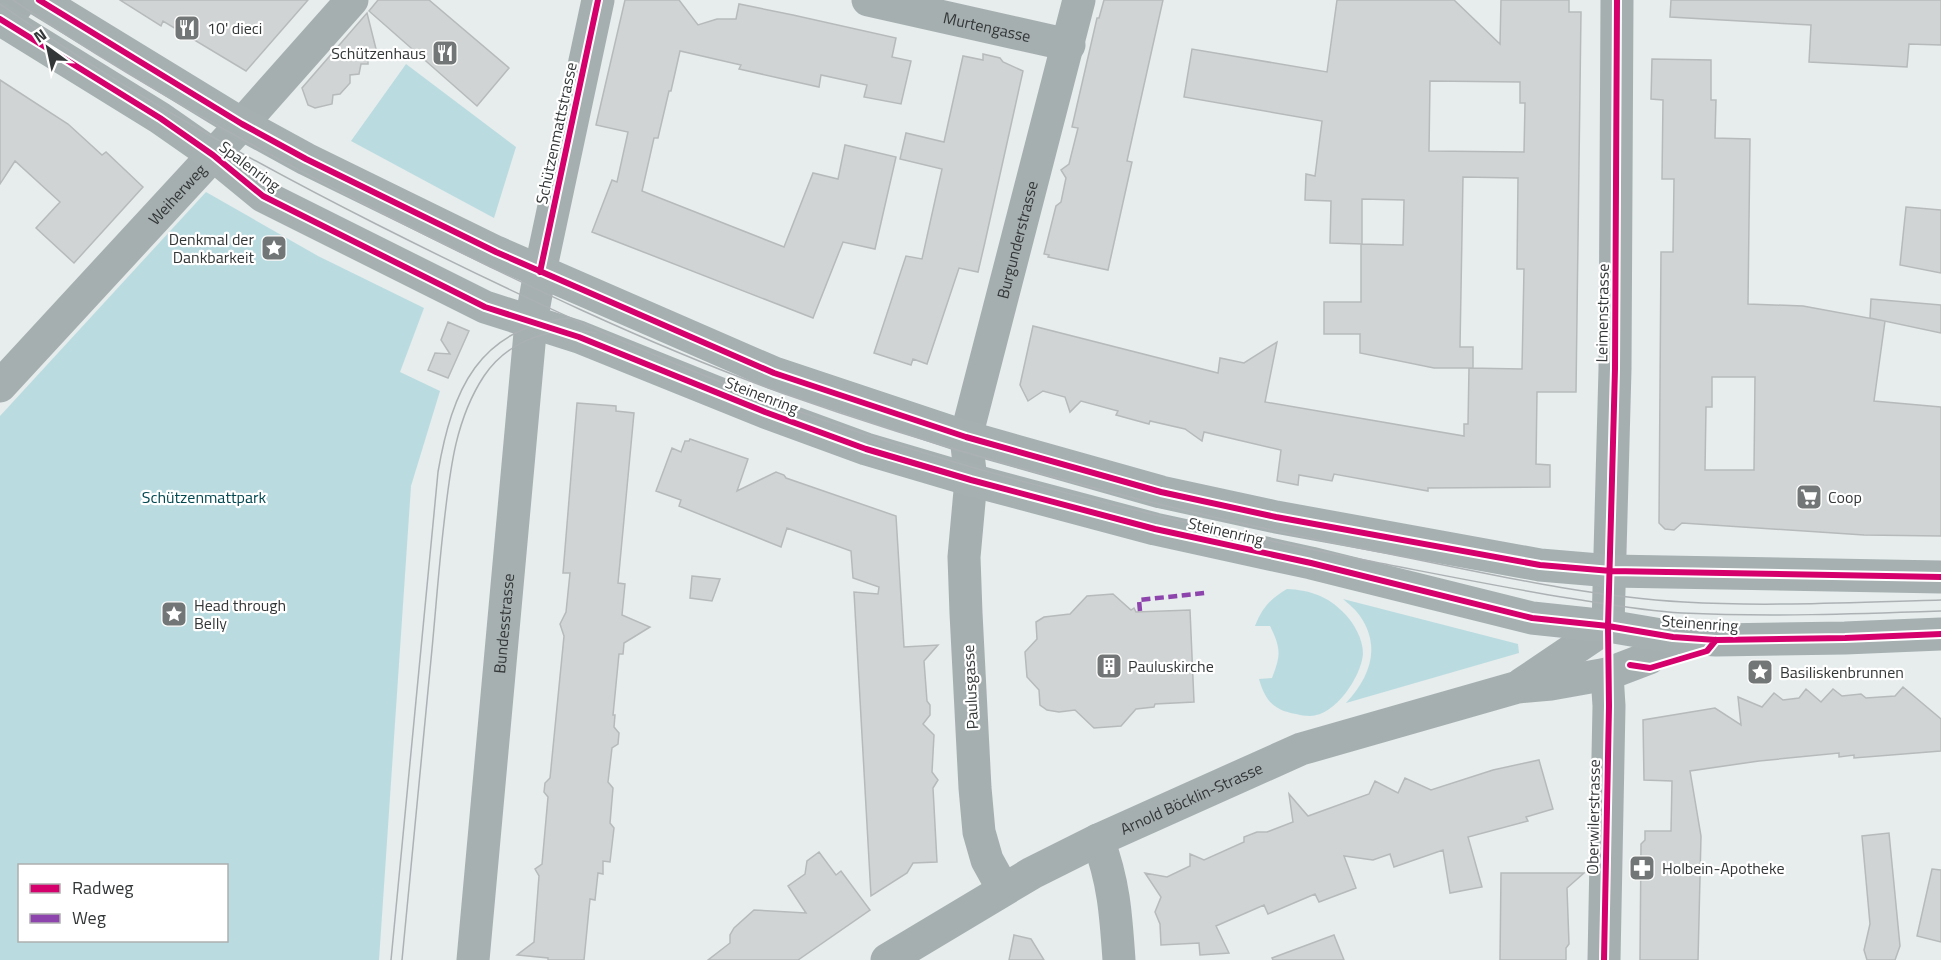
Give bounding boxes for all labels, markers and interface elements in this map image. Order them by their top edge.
street label: Murtengasse [941,5,1033,48]
restaurant icon: 10' dieci [172,13,202,43]
place label: 10' dieci [207,16,262,40]
north arrow [18,18,78,78]
text: N [29,22,51,49]
restaurant icon: Schützenhaus [430,38,460,68]
place label: Schützenhaus [331,41,426,65]
street label: Schützenmattstrasse [529,60,583,206]
street label: Spalenring [214,135,286,197]
street label: Weiherweg [142,158,212,230]
street label: Burgunderstrasse [990,178,1044,301]
place label: Denkmal der Dankbarkeit [169,227,254,269]
place icon: Denkmal der Dankbarkeit [259,233,289,263]
street label: Leimenstrasse [1589,263,1615,363]
street label: Steinenring [722,370,802,420]
supermarket icon: Coop [1794,482,1824,512]
park label: Schützenmattpark [142,485,267,509]
place label: Coop [1828,485,1862,509]
street label: Steinenring [1186,511,1266,551]
street label: Bundesstrasse [487,572,520,675]
place label: Head through Belly [194,593,286,635]
place icon: Head through Belly [159,599,189,629]
street label: Steinenring [1661,608,1739,638]
street label: Paulusgasse [956,644,984,730]
building icon: Pauluskirche [1094,651,1124,681]
place label: Pauluskirche [1128,654,1214,678]
place icon: Basiliskenbrunnen [1745,657,1775,687]
place label: Basiliskenbrunnen [1780,660,1904,684]
street label: Arnold Böcklin-Strasse [1116,756,1266,841]
street label: Oberwilerstrasse [1580,759,1606,875]
pharmacy icon: Holbein-Apotheke [1627,853,1657,883]
place label: Holbein-Apotheke [1662,856,1784,880]
legend [18,864,228,942]
text: Radweg [72,874,134,901]
text: Weg [72,904,106,931]

